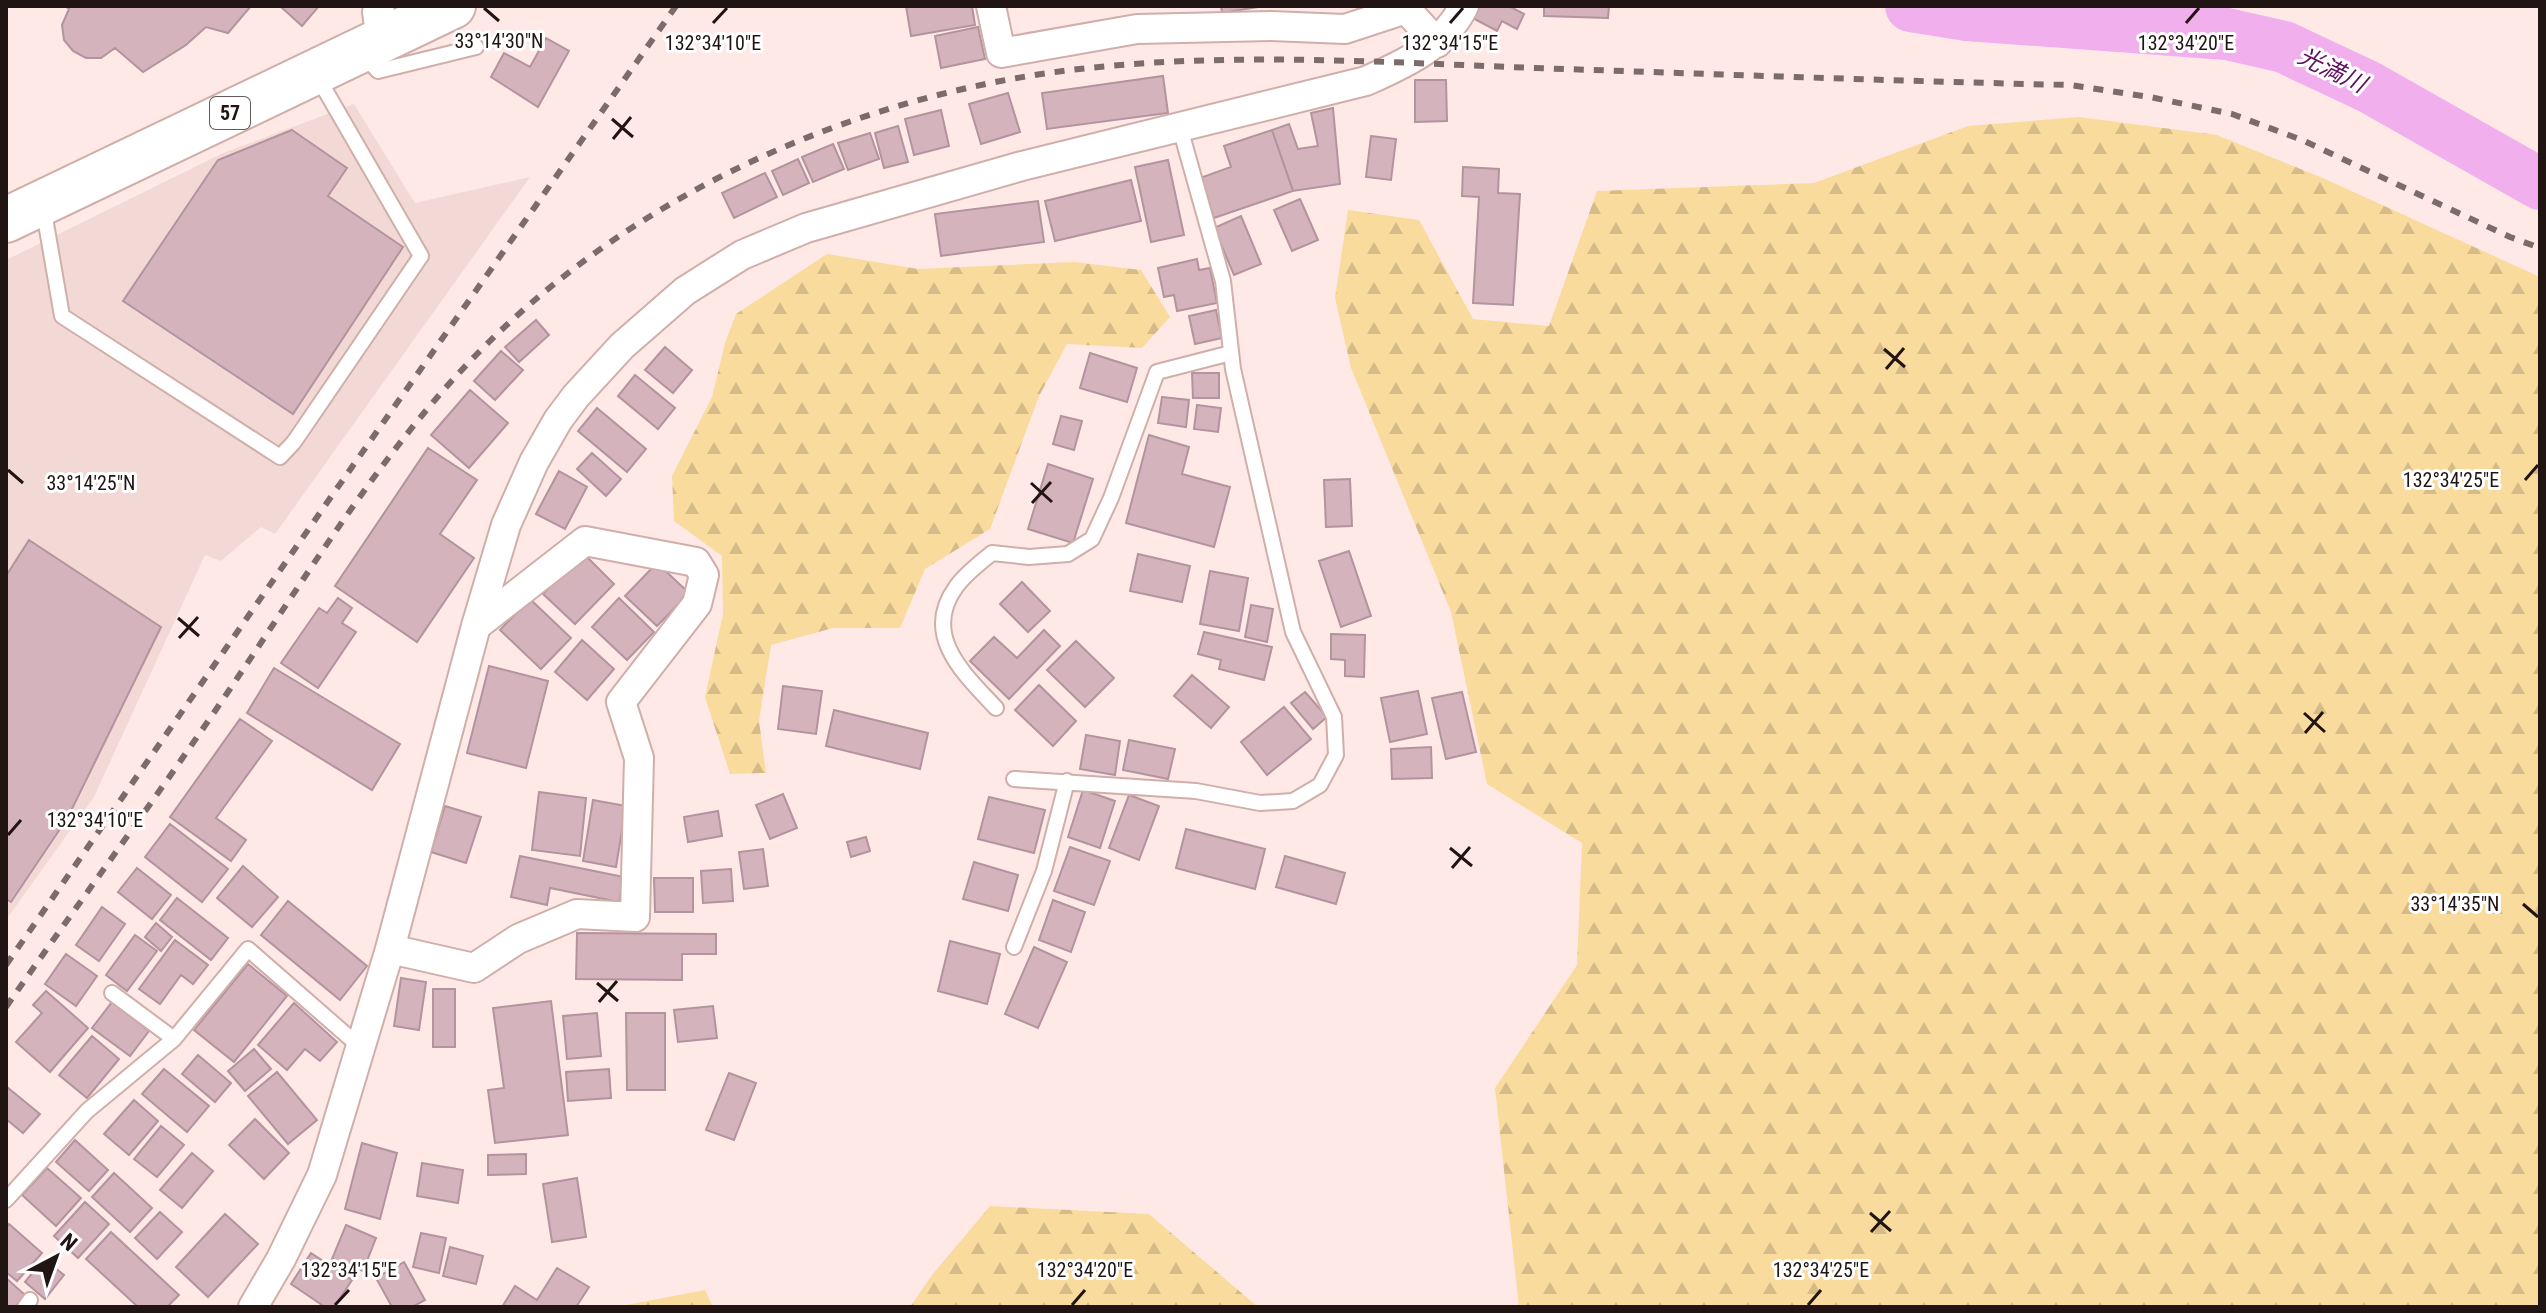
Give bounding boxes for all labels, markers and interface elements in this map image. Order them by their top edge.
text: 33°14'30"N [454,29,544,53]
text: 132°34'10"E [665,31,761,55]
text: 132°34'15"E [1402,31,1498,55]
text: 132°34'20"E [2138,31,2234,55]
water label: 光満川 [2294,42,2373,100]
road number: 57 [210,97,250,129]
text: 132°34'25"E [2403,468,2499,492]
text: 33°14'25"N [46,471,136,495]
text: 132°34'10"E [47,808,143,832]
text: 33°14'35"N [2410,892,2500,916]
north arrow [16,1217,96,1297]
text: N [56,1228,82,1256]
text: 132°34'15"E [301,1258,397,1282]
text: 132°34'20"E [1037,1258,1133,1282]
text: 132°34'25"E [1773,1258,1869,1282]

